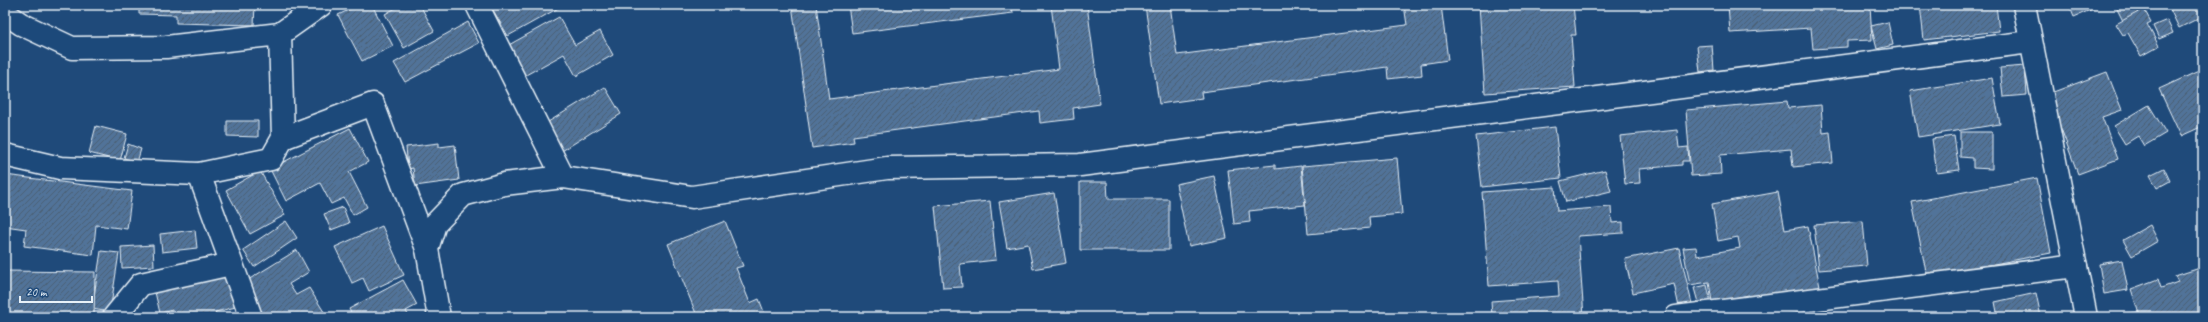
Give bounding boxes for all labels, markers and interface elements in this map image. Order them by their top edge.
scale bar [20,278,92,304]
text: 20 m [26,284,48,300]

